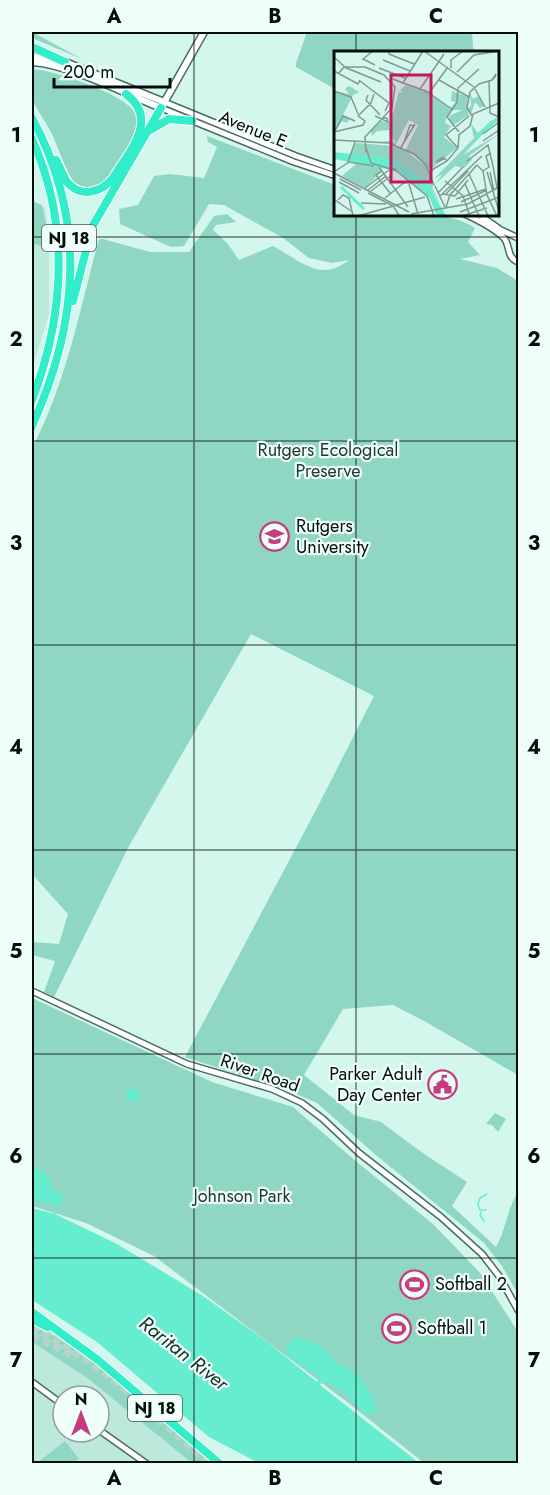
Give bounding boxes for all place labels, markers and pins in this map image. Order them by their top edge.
place label: Rutgers University [296,513,369,560]
school or university icon: Rutgers University [259,520,291,552]
place label: Parker Adult Day Center [329,1061,423,1108]
public building icon: Parker Adult Day Center [427,1068,459,1100]
sports icon: Softball 2 [398,1268,430,1300]
place label: Softball 2 [435,1271,507,1297]
sports icon: Softball 1 [380,1312,412,1344]
place label: Softball 1 [417,1315,487,1341]

